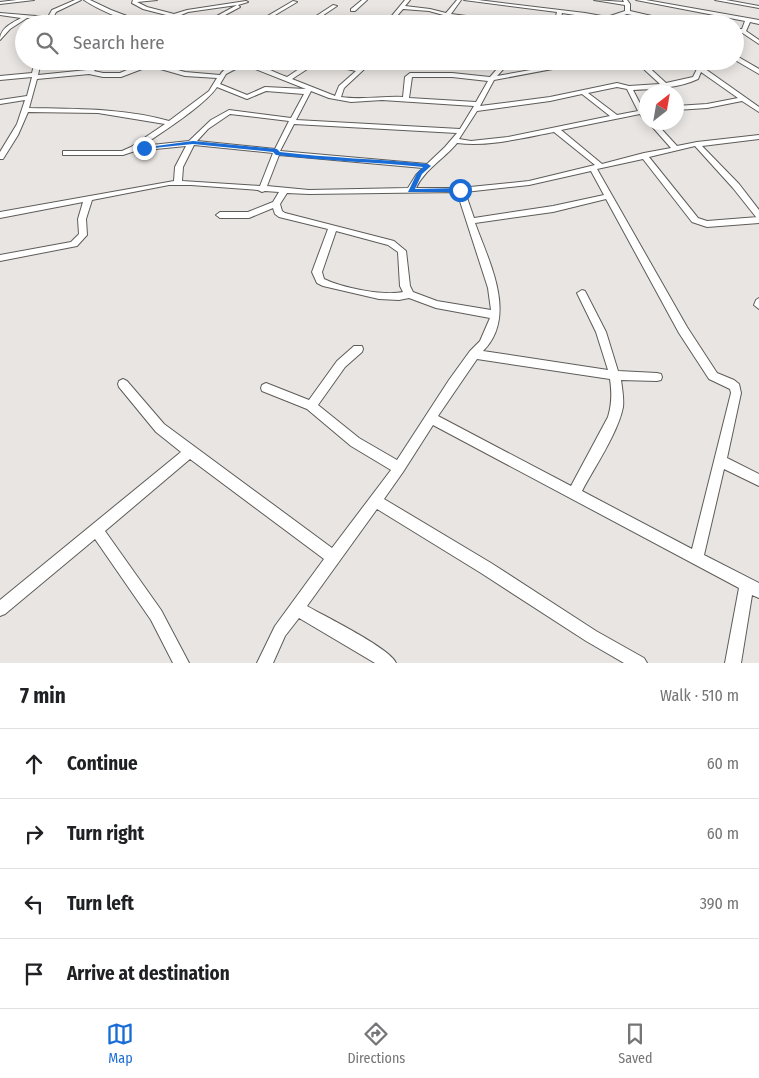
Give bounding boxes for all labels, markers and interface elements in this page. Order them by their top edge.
search box [15,15,744,70]
icon: search [33,29,61,57]
text: Search here [73,31,165,54]
north arrow [639,85,684,130]
route end [133,137,156,160]
route start [449,179,472,202]
text: 7 min [20,683,66,709]
text: Walk · 510 m [660,686,739,705]
icon: ahead [20,750,48,778]
text: Continue [67,752,138,775]
text: 60 m [707,754,739,773]
icon: right [20,820,48,848]
text: Turn right [67,822,144,845]
text: 60 m [707,824,739,843]
icon: left [20,890,48,918]
text: Turn left [67,892,134,915]
text: 390 m [700,894,739,913]
icon: arrive [20,960,48,988]
text: Arrive at destination [67,962,230,985]
tab: Map [106,1020,134,1067]
tab: Directions [347,1020,405,1067]
tab: Saved [618,1020,653,1067]

